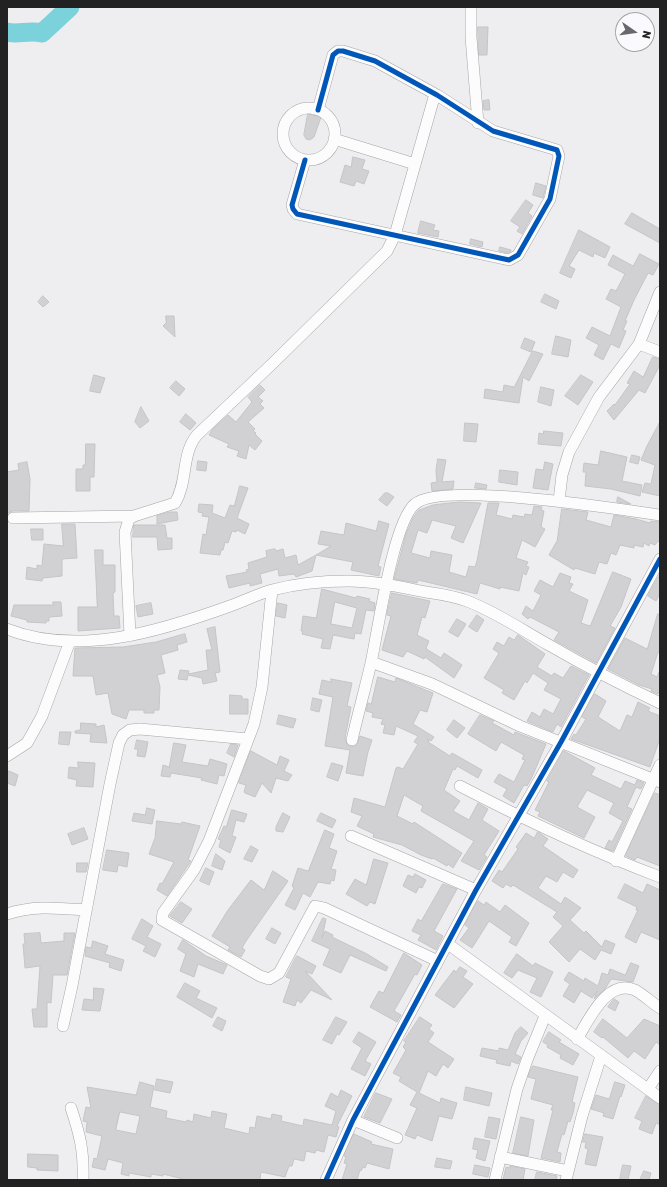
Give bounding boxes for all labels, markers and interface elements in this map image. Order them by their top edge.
north arrow [615,12,655,52]
text: N [639,29,653,40]

